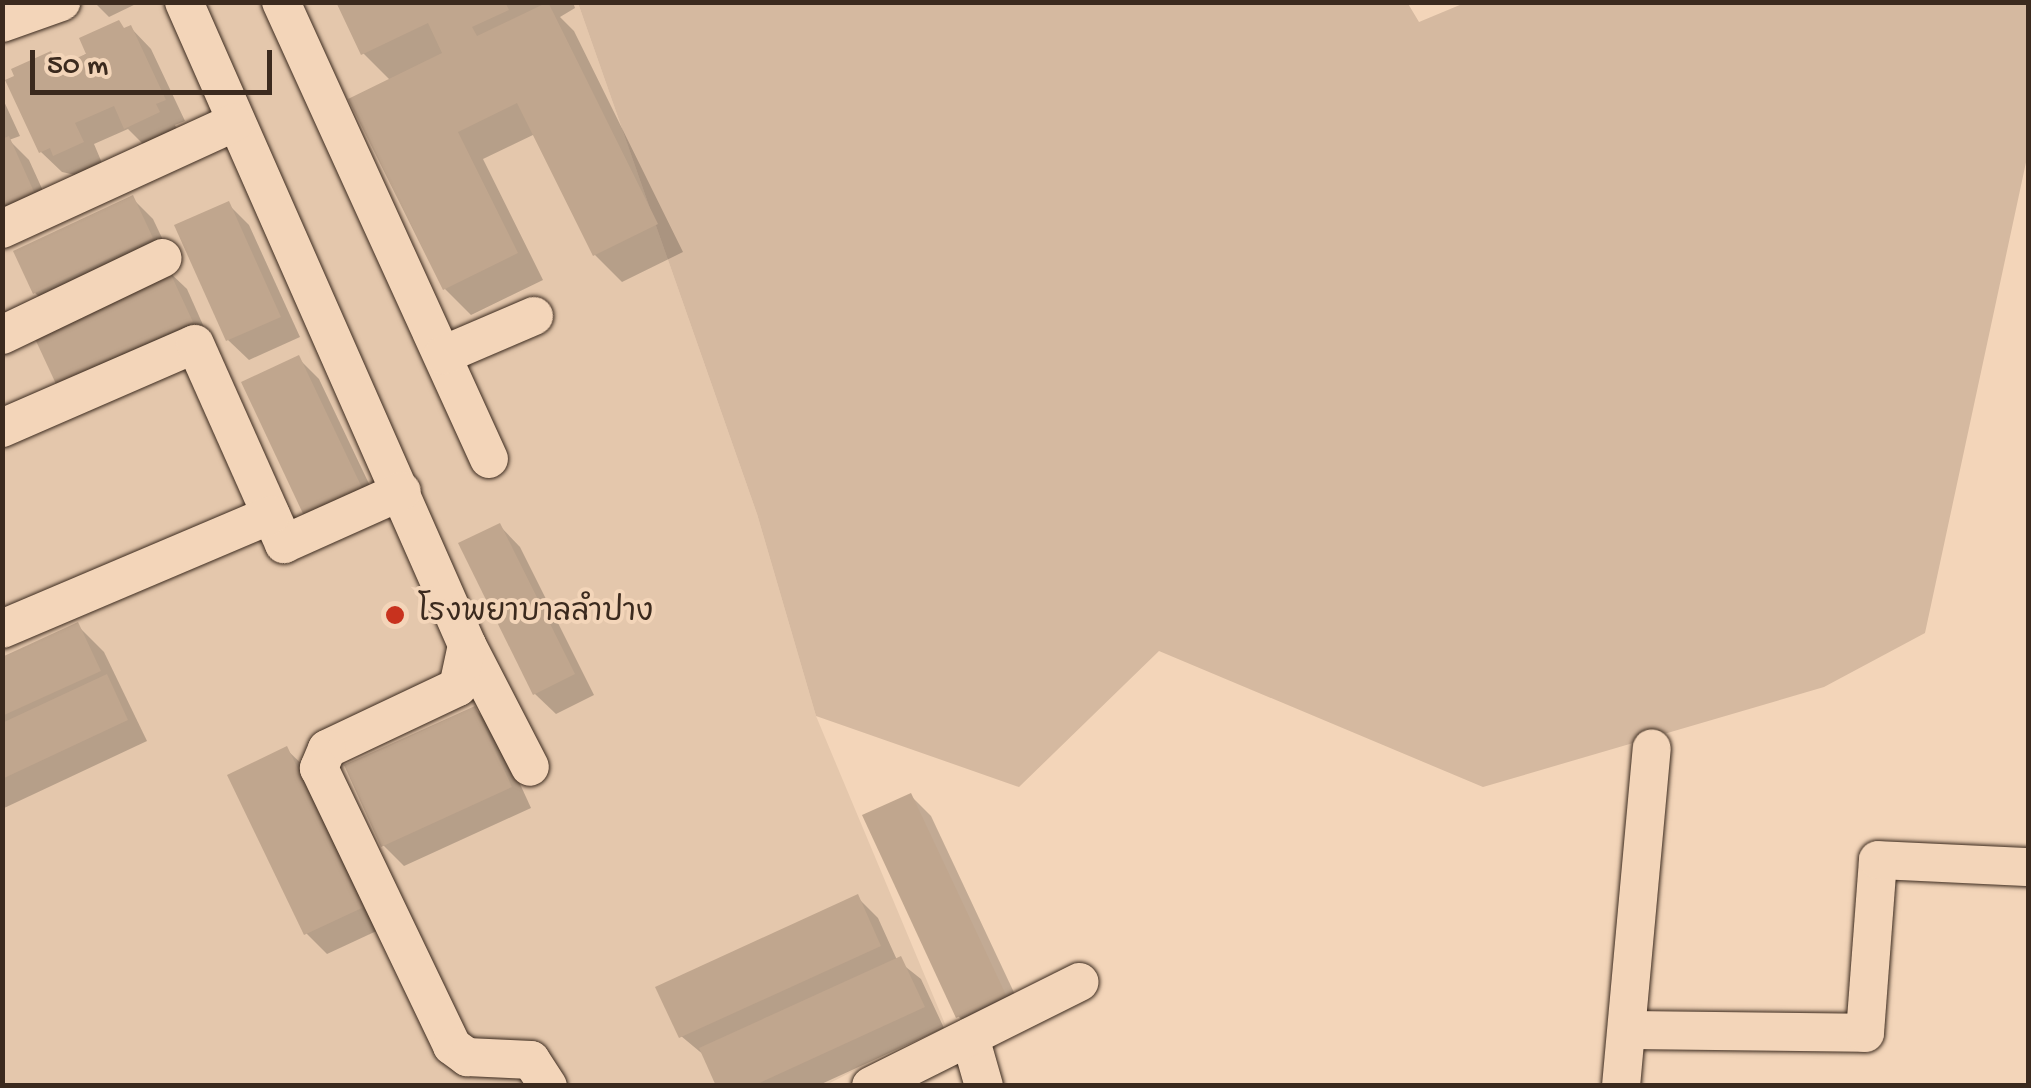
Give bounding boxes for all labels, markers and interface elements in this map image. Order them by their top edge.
scale bar [35,30,278,92]
text: 50 m [47,50,108,85]
place label: โรงพยาบาลลำปาง [418,597,653,633]
marker: โรงพยาบาลลำปาง [382,602,408,628]

